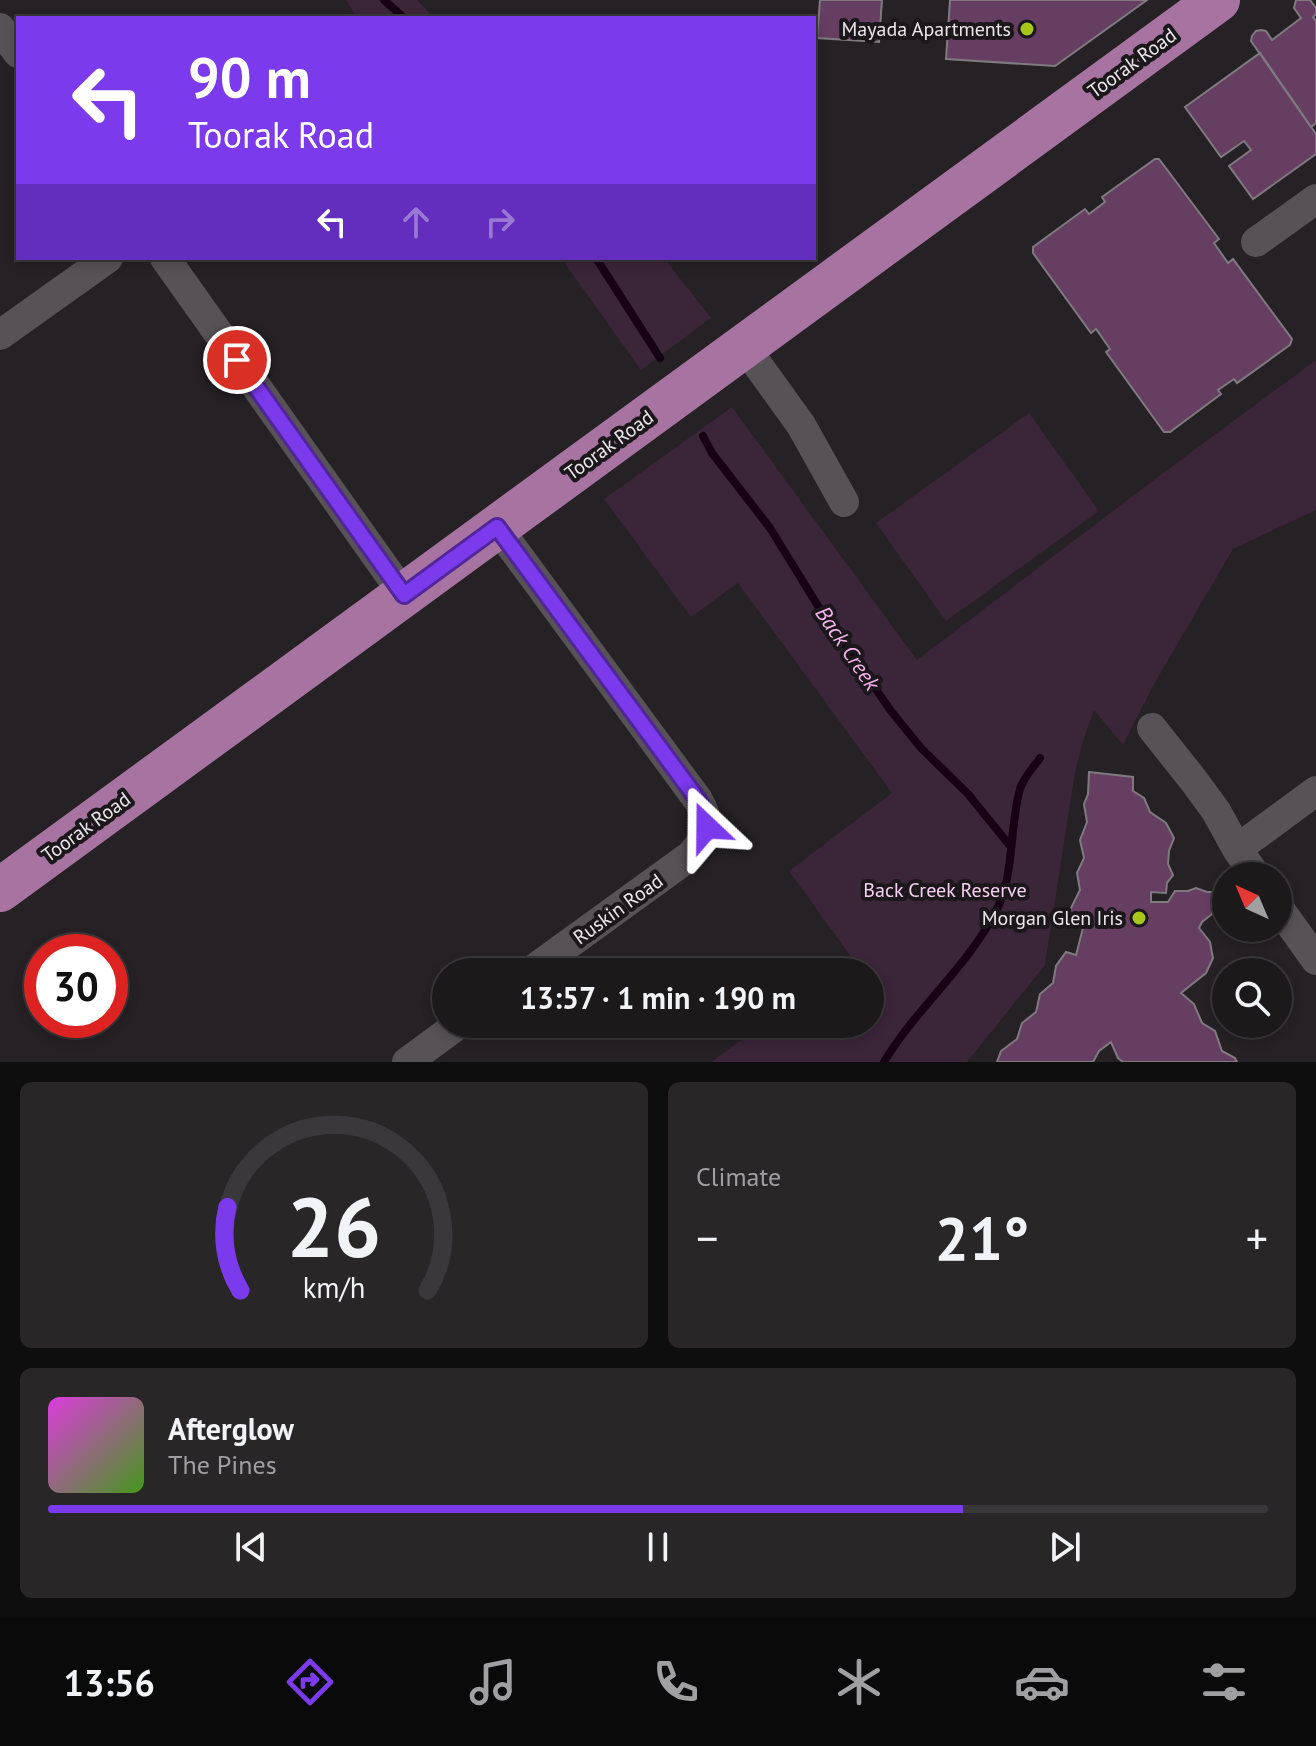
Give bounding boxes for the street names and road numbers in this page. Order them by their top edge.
street label: Toorak Road [1083,22,1181,104]
street label: Toorak Road [560,404,658,486]
street label: Toorak Road [37,786,135,868]
street label: Ruskin Road [568,868,668,950]

